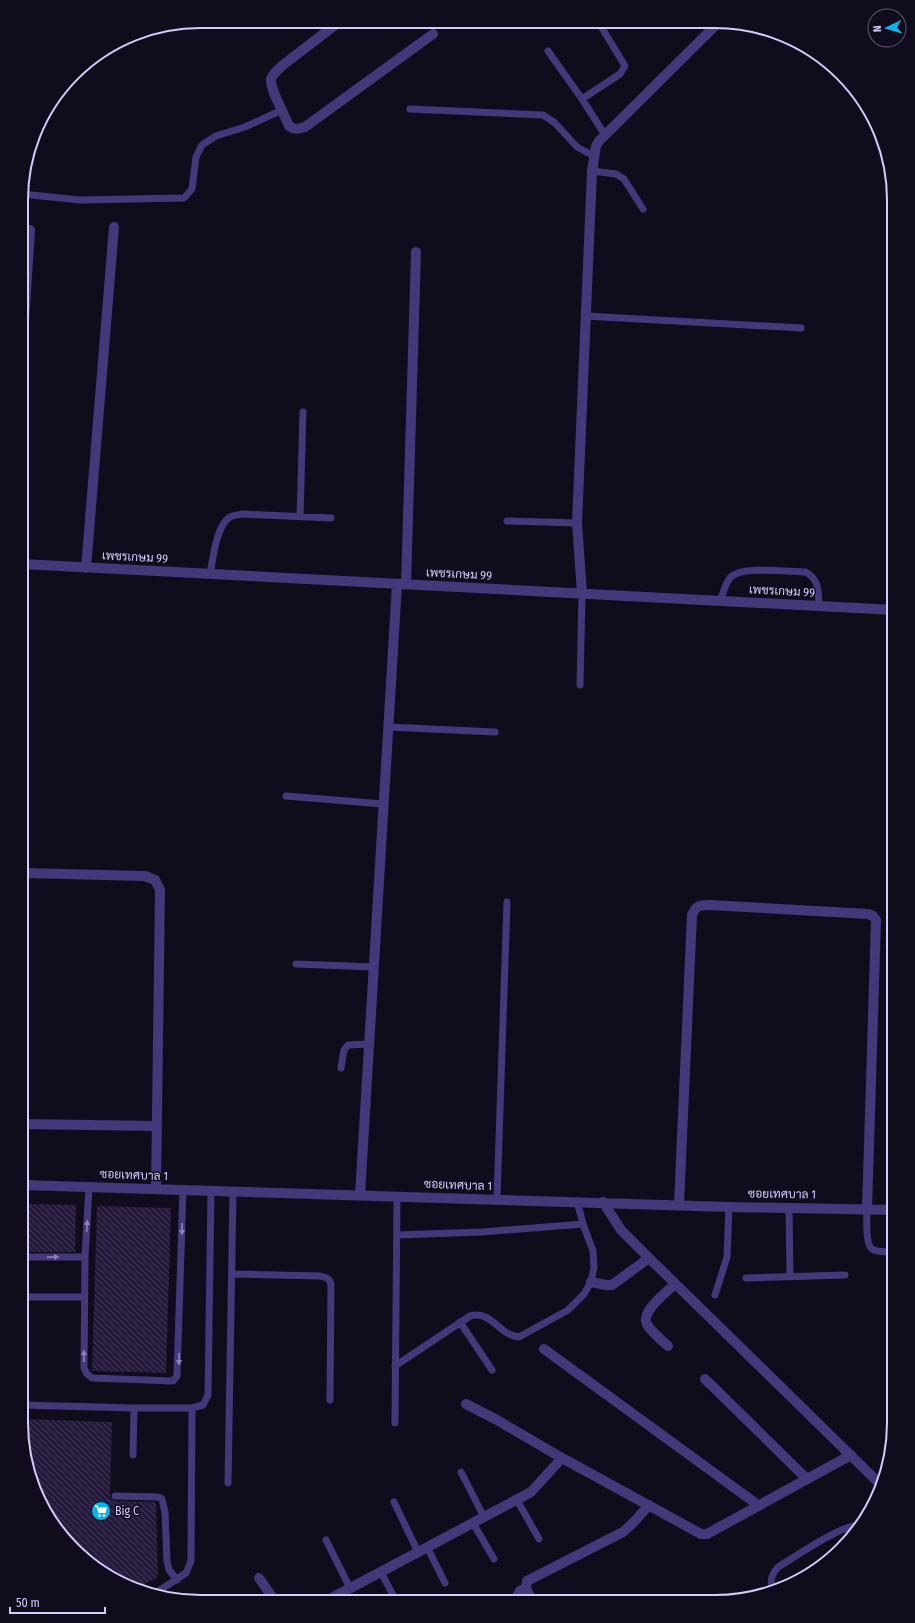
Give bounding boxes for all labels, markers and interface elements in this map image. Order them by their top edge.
north arrow [867,8,907,48]
text: N [871,25,884,33]
street label: เพชรเกษม 99 [102,548,169,566]
street label: เพชรเกษม 99 [426,565,493,583]
street label: เพชรเกษม 99 [749,582,816,600]
street label: ซอยเทศบาล 1 [100,1167,168,1183]
street label: ซอยเทศบาล 1 [424,1177,492,1193]
street label: ซอยเทศบาล 1 [748,1186,816,1202]
one-way arrow [83,1220,90,1232]
one-way arrow [179,1223,185,1236]
one-way arrow [47,1254,60,1260]
one-way arrow [81,1349,87,1362]
one-way arrow [176,1353,182,1366]
supermarket icon: Big C [90,1500,112,1522]
place label: Big C [115,1504,139,1518]
scale bar [10,1589,105,1615]
text: 50 m [16,1596,40,1610]

